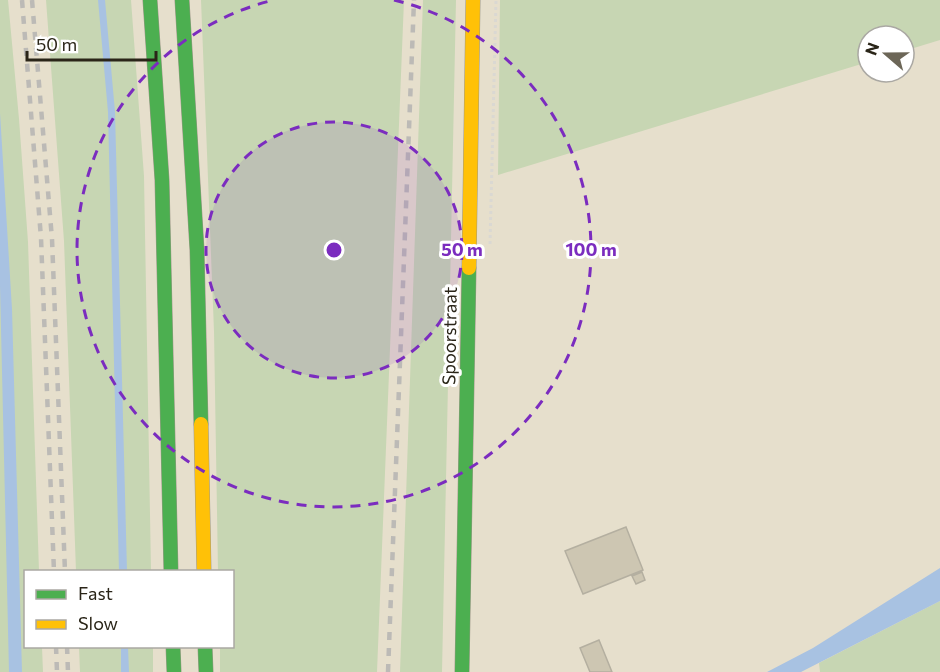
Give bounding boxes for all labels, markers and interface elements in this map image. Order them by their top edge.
scale bar [27,24,156,62]
north arrow [856,24,916,84]
text: 50 m [36,33,77,55]
text: N [860,40,882,58]
text: 50 m [441,238,483,260]
text: 100 m [565,238,617,260]
centre of rings [324,240,344,260]
street label: Spoorstraat [437,287,461,385]
legend [24,570,234,648]
text: Fast [78,582,113,604]
text: Slow [78,612,118,634]

